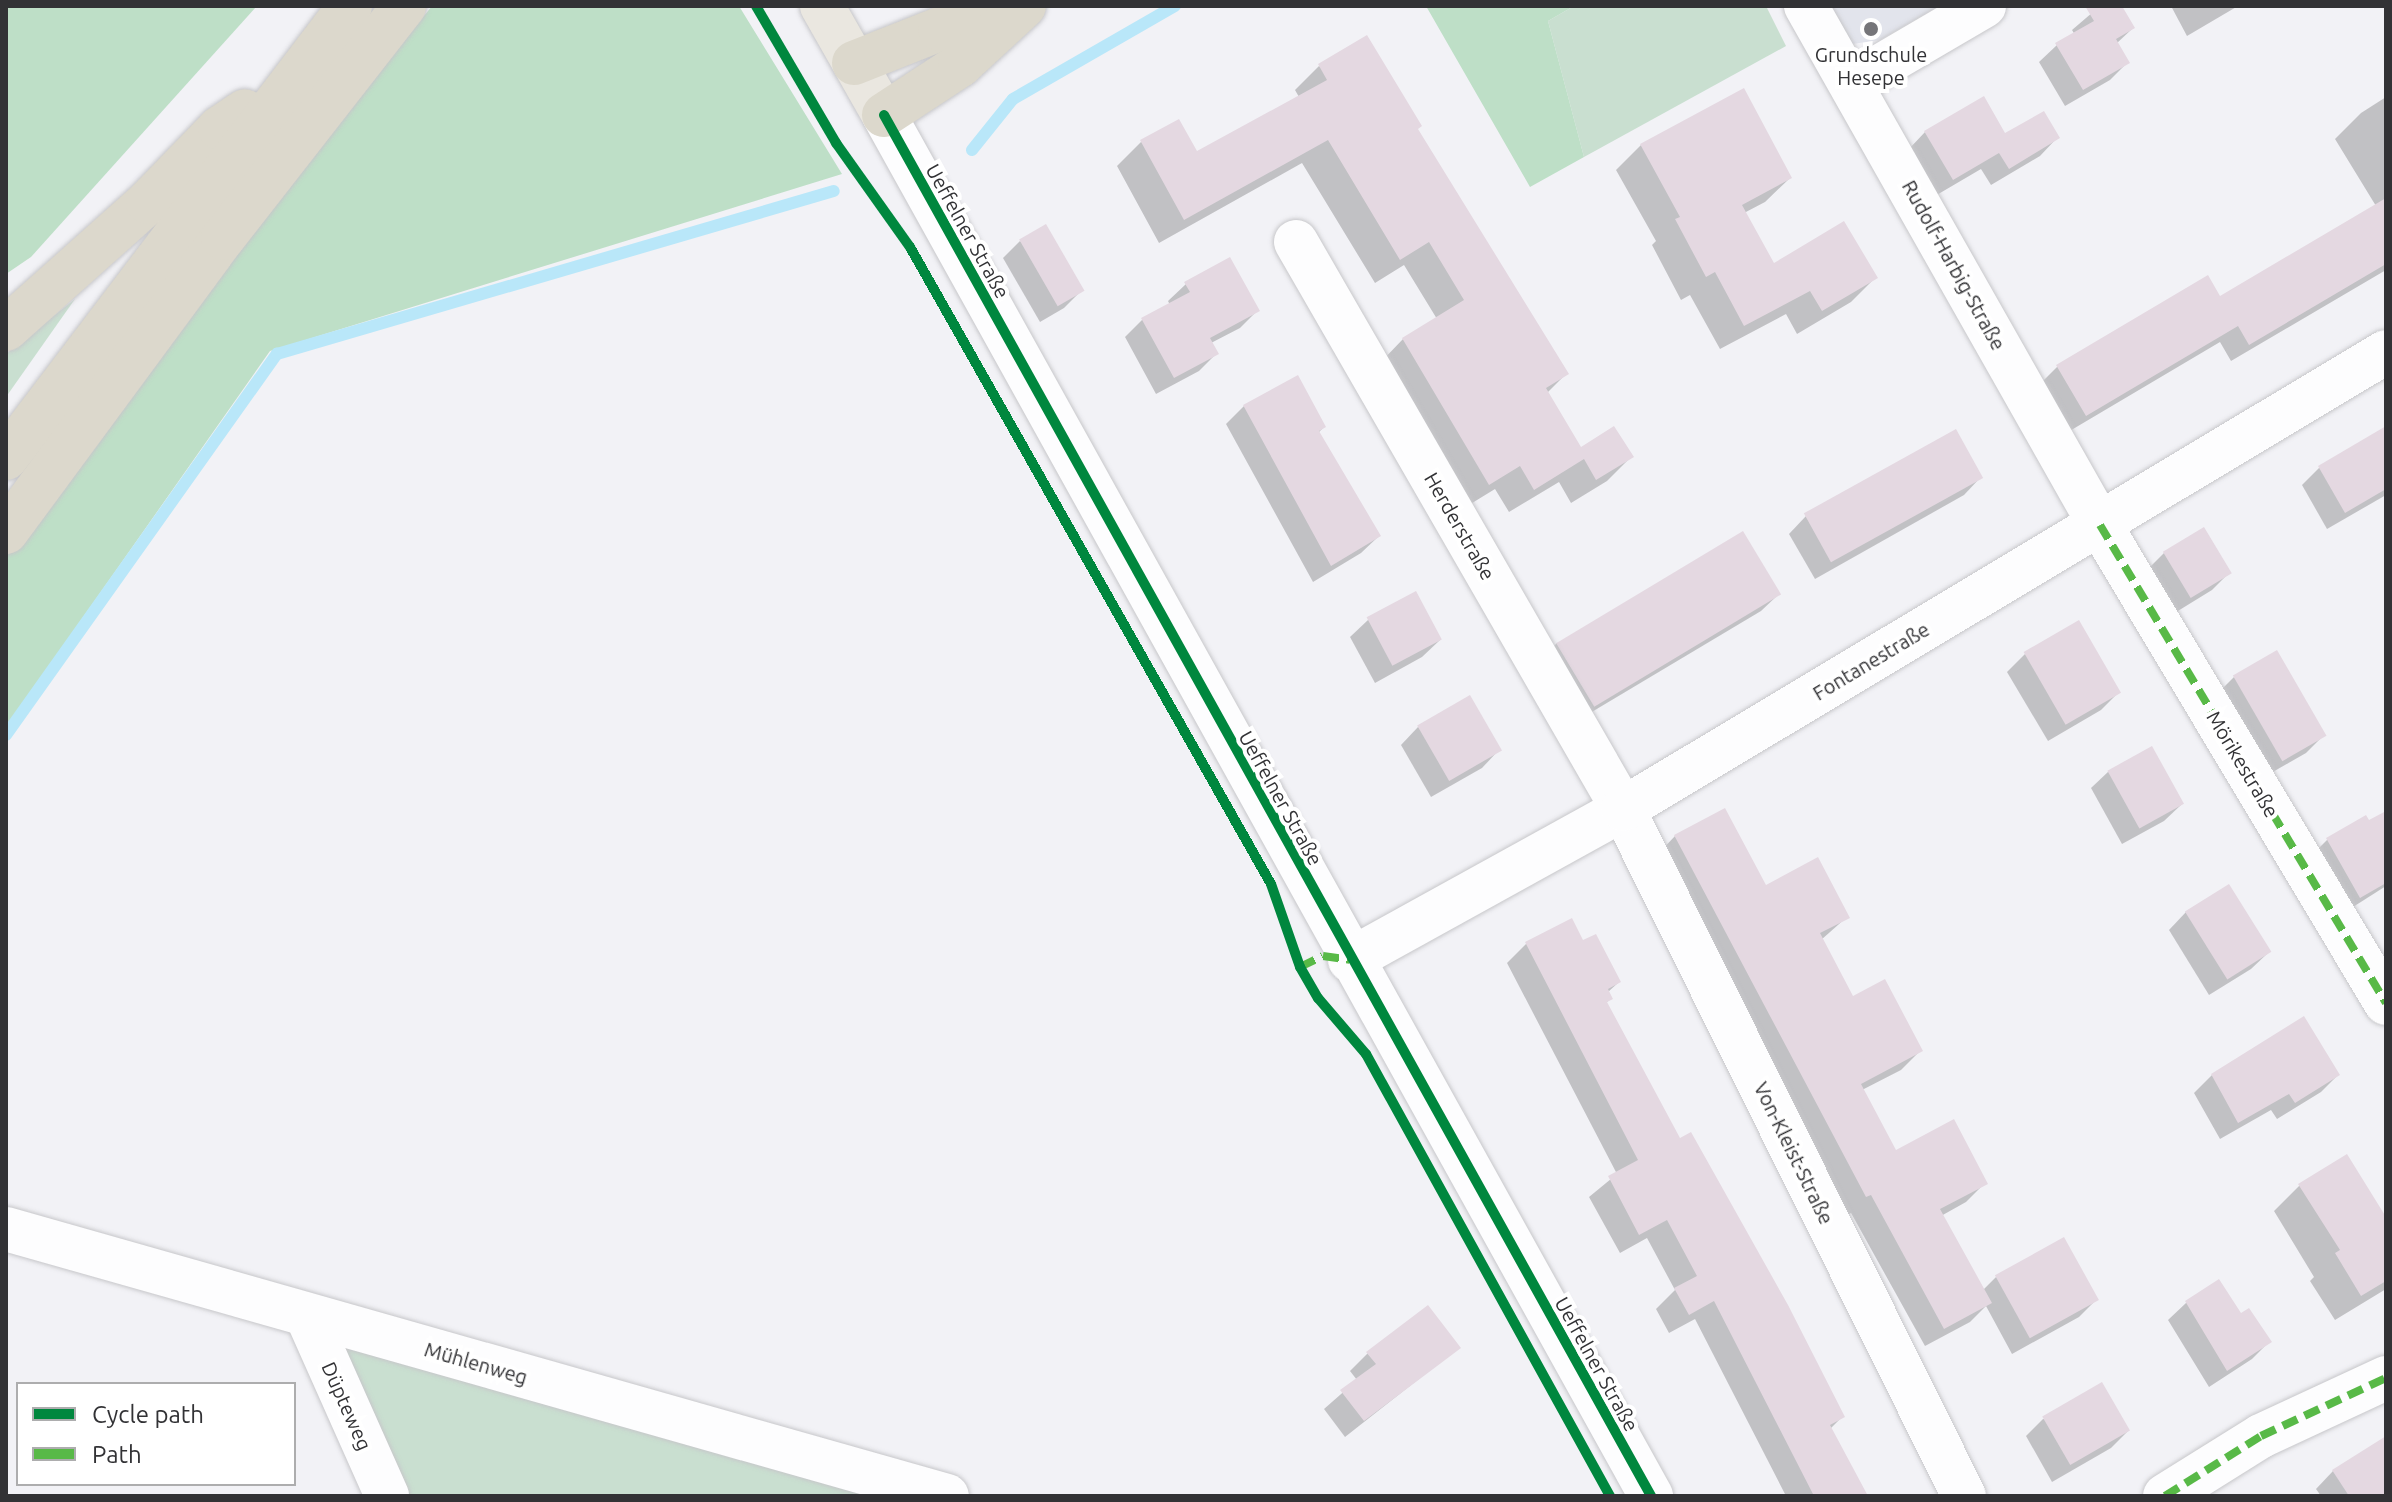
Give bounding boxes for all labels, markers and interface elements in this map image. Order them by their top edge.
marker: Grundschule Hesepe [1862,20,1880,38]
place label: Grundschule Hesepe [1815,42,1927,89]
street label: Ueffelner Straße [921,160,1015,302]
street label: Rudolf-Harbig-Straße [1897,176,2011,354]
street label: Herderstraße [1420,468,1500,584]
street label: Fontanestraße [1808,617,1934,705]
street label: Mörikestraße [2202,706,2284,822]
street label: Ueffelner Straße [1234,727,1328,869]
street label: Von-Kleist-Straße [1749,1078,1839,1228]
street label: Ueffelner Straße [1550,1293,1644,1435]
street label: Mühlenweg [422,1337,530,1389]
street label: Düpteweg [317,1358,377,1454]
legend [16,1382,296,1486]
text: Cycle path [92,1401,204,1428]
text: Path [92,1441,142,1468]

